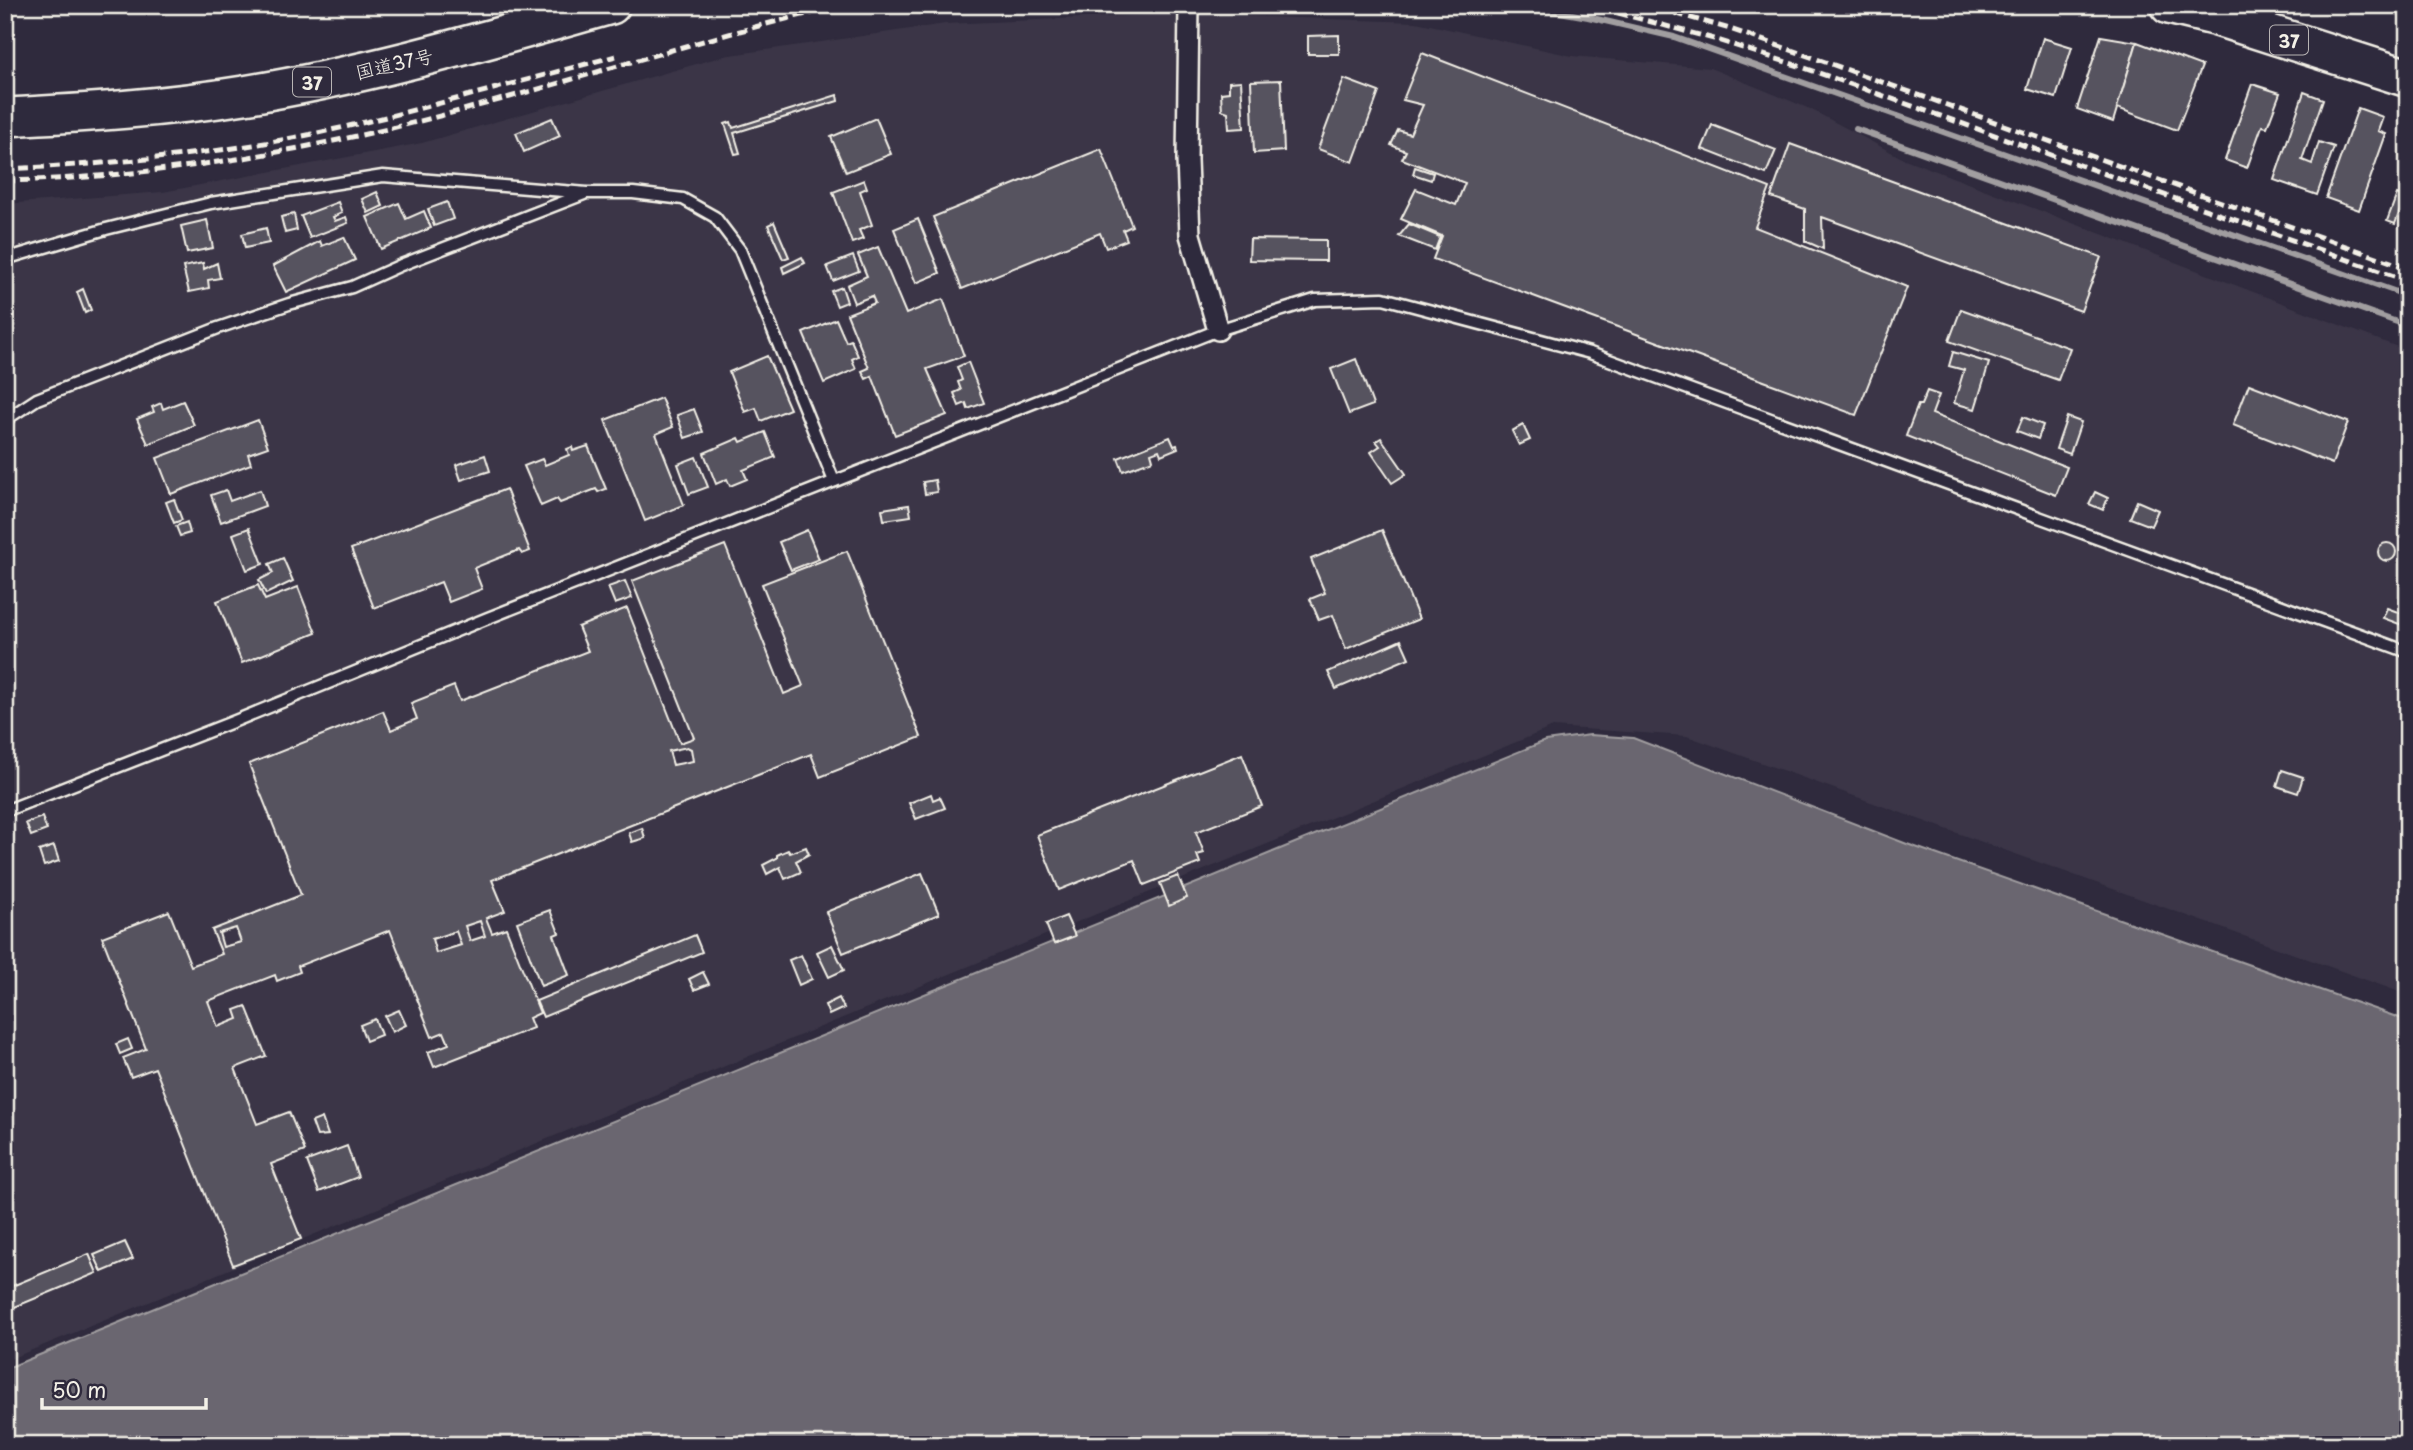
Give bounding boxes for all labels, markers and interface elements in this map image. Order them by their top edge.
road number: 37 [2270,26,2308,55]
street label: 国道37号 [352,40,436,86]
road number: 37 [293,68,331,96]
scale bar [42,1366,206,1410]
text: 50 m [52,1373,106,1405]

